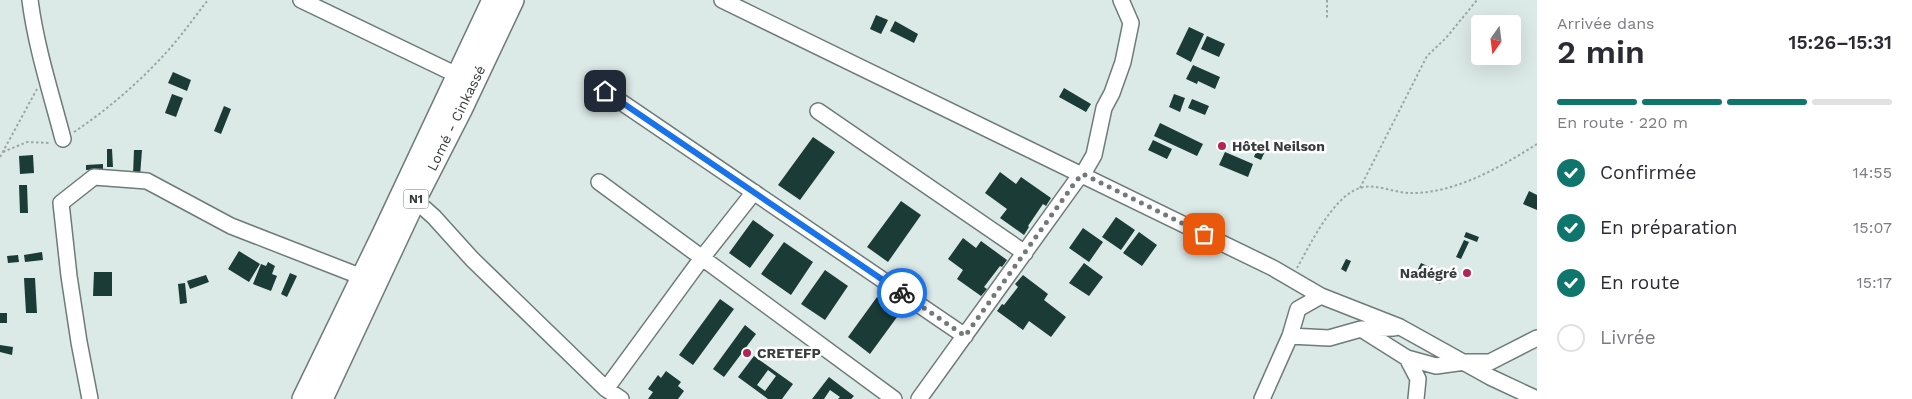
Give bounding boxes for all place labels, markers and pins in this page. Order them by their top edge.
pin [584,70,626,112]
place label: Hôtel Neilson [1232,138,1325,154]
marker: Hôtel Neilson [1216,140,1228,152]
pin [1183,213,1225,255]
place label: Nadégré [1400,265,1457,281]
marker: Nadégré [1461,267,1473,279]
place label: CRETEFP [757,345,821,361]
marker: CRETEFP [741,347,753,359]

